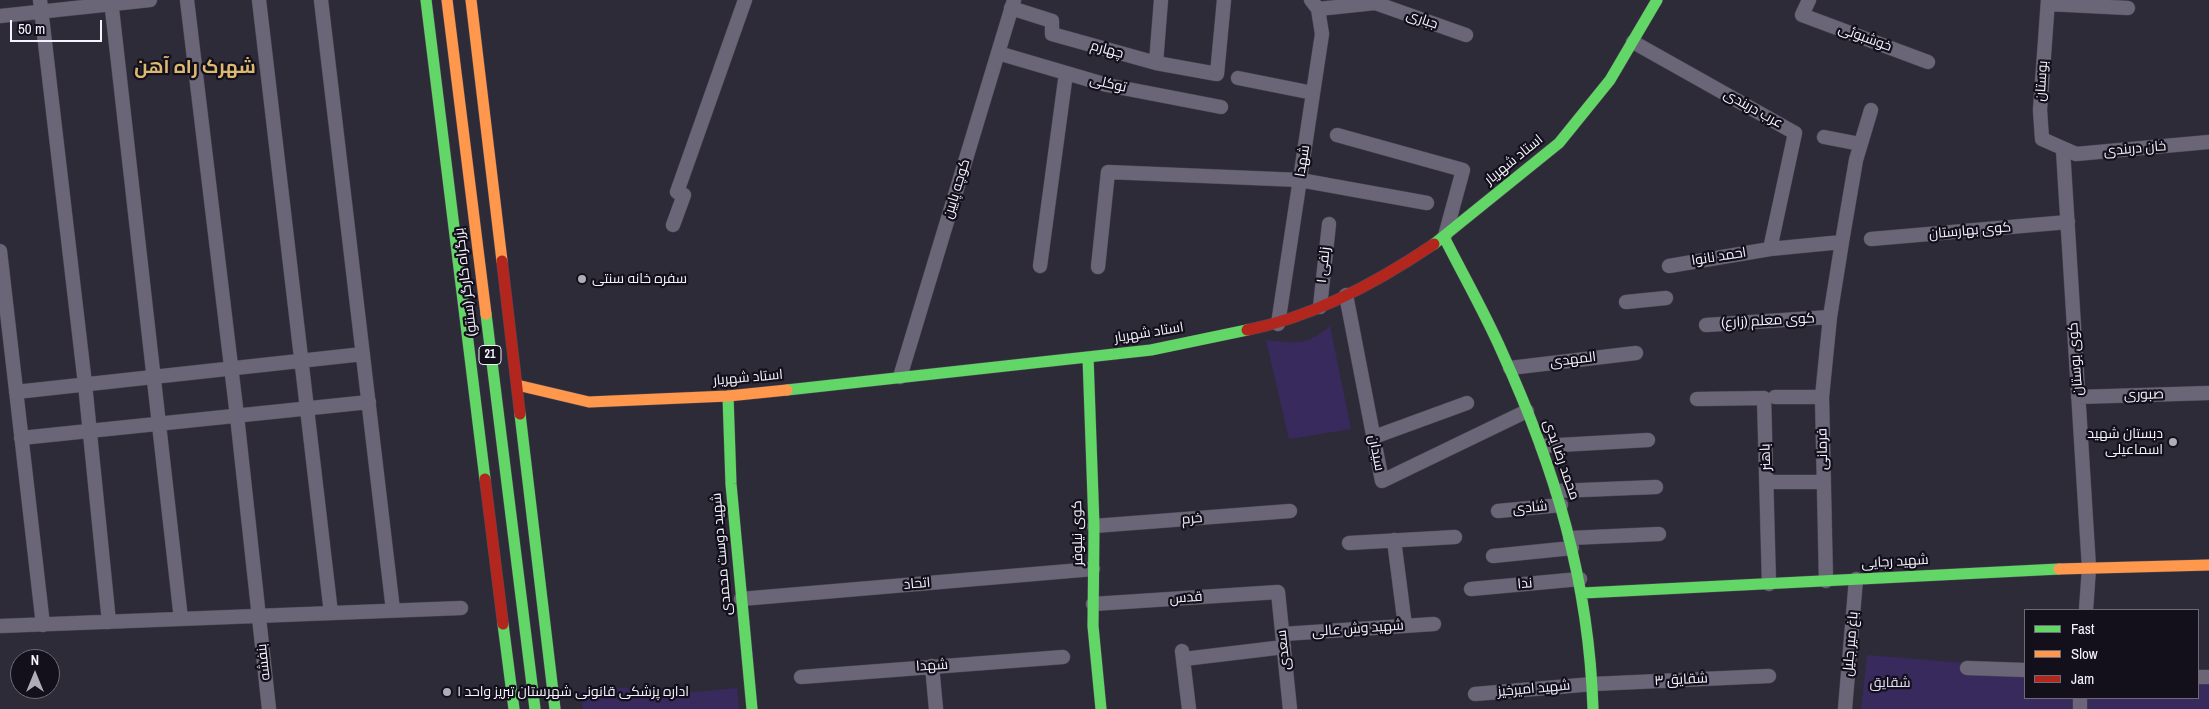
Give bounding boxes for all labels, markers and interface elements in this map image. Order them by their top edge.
street label: جباری [1404,7,1440,33]
scale bar [12,10,105,42]
text: 50 m [18,18,45,39]
street label: خوشبوئی [1836,21,1894,55]
street label: چهارم [1089,38,1125,62]
district label: شهرک راه آهن [134,57,256,79]
street label: بوستان [2032,60,2052,102]
street label: توکلی [1088,72,1128,96]
street label: عرب دربندی [1720,86,1786,132]
street label: استاد شهریار [1481,131,1547,189]
street label: خان دربندی [2103,138,2167,160]
street label: شهدا [1292,144,1314,178]
street label: کوچه پایین [940,157,974,221]
street label: کوی بهارستان [1928,219,2012,243]
street label: بزرگراه کارگر (سنتو) [451,227,481,337]
street label: احمد نانوا [1690,244,1748,270]
street label: زلفی ۱ [1314,246,1334,284]
place label: سفره خانه سنتی [592,271,687,287]
marker: سفره خانه سنتی [576,273,588,285]
street label: کوی معلم (زارع) [1721,310,1815,332]
street label: استاد شهریار [1113,319,1185,347]
street label: کوی بوستان [2065,322,2087,396]
road number: 21 [479,346,501,364]
street label: المهدی [1549,349,1597,371]
street label: استاد شهریار [712,367,784,389]
street label: صبوری [2124,386,2164,404]
street label: محمد رضا یدی [1539,418,1583,502]
place label: دبستان شهید اسماعیلی [2087,426,2163,458]
street label: فرمانی [1814,428,1832,470]
street label: سیدان [1364,434,1388,472]
marker: دبستان شهید اسماعیلی [2167,436,2179,448]
street label: باهنر [1757,443,1775,471]
street label: شهید دوست محمدی [708,492,736,616]
street label: شادی [1512,498,1548,518]
street label: کوی نیلوفر [1069,500,1087,566]
street label: خرم [1181,510,1203,528]
street label: شهید رجایی [1861,552,1929,572]
street label: اتحاد [903,574,931,594]
street label: ندا [1517,575,1533,593]
street label: قدس [1169,588,1203,608]
legend [2024,609,2199,699]
street label: باغ میر جلیل [1840,611,1862,677]
street label: شهید وش عالی [1312,617,1404,641]
text: Fast [2071,618,2094,639]
street label: سعدی [1274,629,1294,671]
street label: بنفشه [254,643,274,681]
text: Slow [2071,643,2098,664]
north arrow [10,649,60,699]
text: N [31,651,39,669]
street label: شهدا [915,657,949,675]
text: Jam [2071,668,2094,689]
street label: شقایق ۳ [1654,670,1708,690]
park label: شقایق [1870,675,1910,691]
street label: شهید امیرخیز [1497,677,1571,701]
place label: اداره پزشکی قانونی شهرستان تبریز واحد ۱ [457,684,689,700]
marker: اداره پزشکی قانونی شهرستان تبریز واحد ۱ [441,686,453,698]

